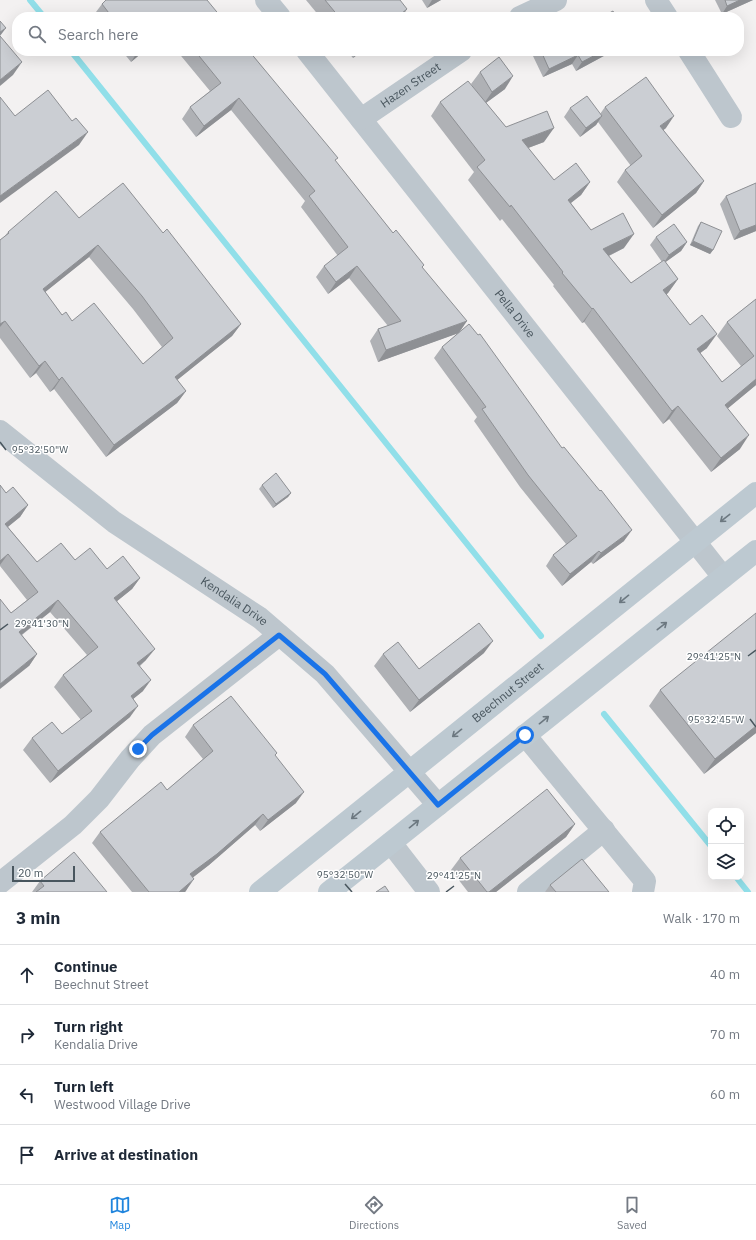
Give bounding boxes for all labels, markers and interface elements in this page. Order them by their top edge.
search box [12,12,744,56]
icon: search [26,23,48,45]
text: Search here [58,25,138,44]
street label: Hazen Street [377,59,443,111]
street label: Pella Drive [492,286,539,341]
text: 95°32'50"W [12,443,68,456]
one-way arrow [720,513,731,522]
street label: Kendalia Drive [198,573,272,629]
one-way arrow [619,595,630,603]
text: 29°41'30"N [15,617,69,630]
one-way arrow [656,621,667,630]
text: 29°41'25"N [687,650,741,663]
street label: Beechnut Street [469,659,546,726]
text: 95°32'45"W [688,713,744,726]
one-way arrow [539,715,550,724]
route start [516,726,534,744]
one-way arrow [452,729,463,738]
route end [129,740,147,758]
map controls [708,808,744,880]
button: locate [708,808,744,844]
one-way arrow [351,810,362,819]
one-way arrow [409,820,420,828]
button: layers [708,844,744,880]
scale bar [12,864,75,883]
text: 20 m [18,866,43,880]
text: 95°32'50"W [317,868,373,881]
text: 29°41'25"N [427,869,481,882]
text: 3 min [16,907,60,929]
text: Walk · 170 m [663,910,740,927]
text: Continue [54,957,118,976]
icon: ahead [16,964,38,986]
text: 40 m [710,966,740,983]
text: Beechnut Street [54,976,149,993]
text: Turn right [54,1017,123,1036]
icon: right [16,1024,38,1046]
text: 70 m [710,1026,740,1043]
text: Kendalia Drive [54,1036,138,1053]
text: Turn left [54,1077,114,1096]
icon: left [16,1084,38,1106]
text: 60 m [710,1086,740,1103]
text: Westwood Village Drive [54,1096,191,1113]
icon: arrive [16,1144,38,1166]
text: Arrive at destination [54,1145,198,1164]
tab: Map [109,1194,131,1232]
tab: Directions [349,1194,399,1232]
tab: Saved [617,1194,647,1232]

